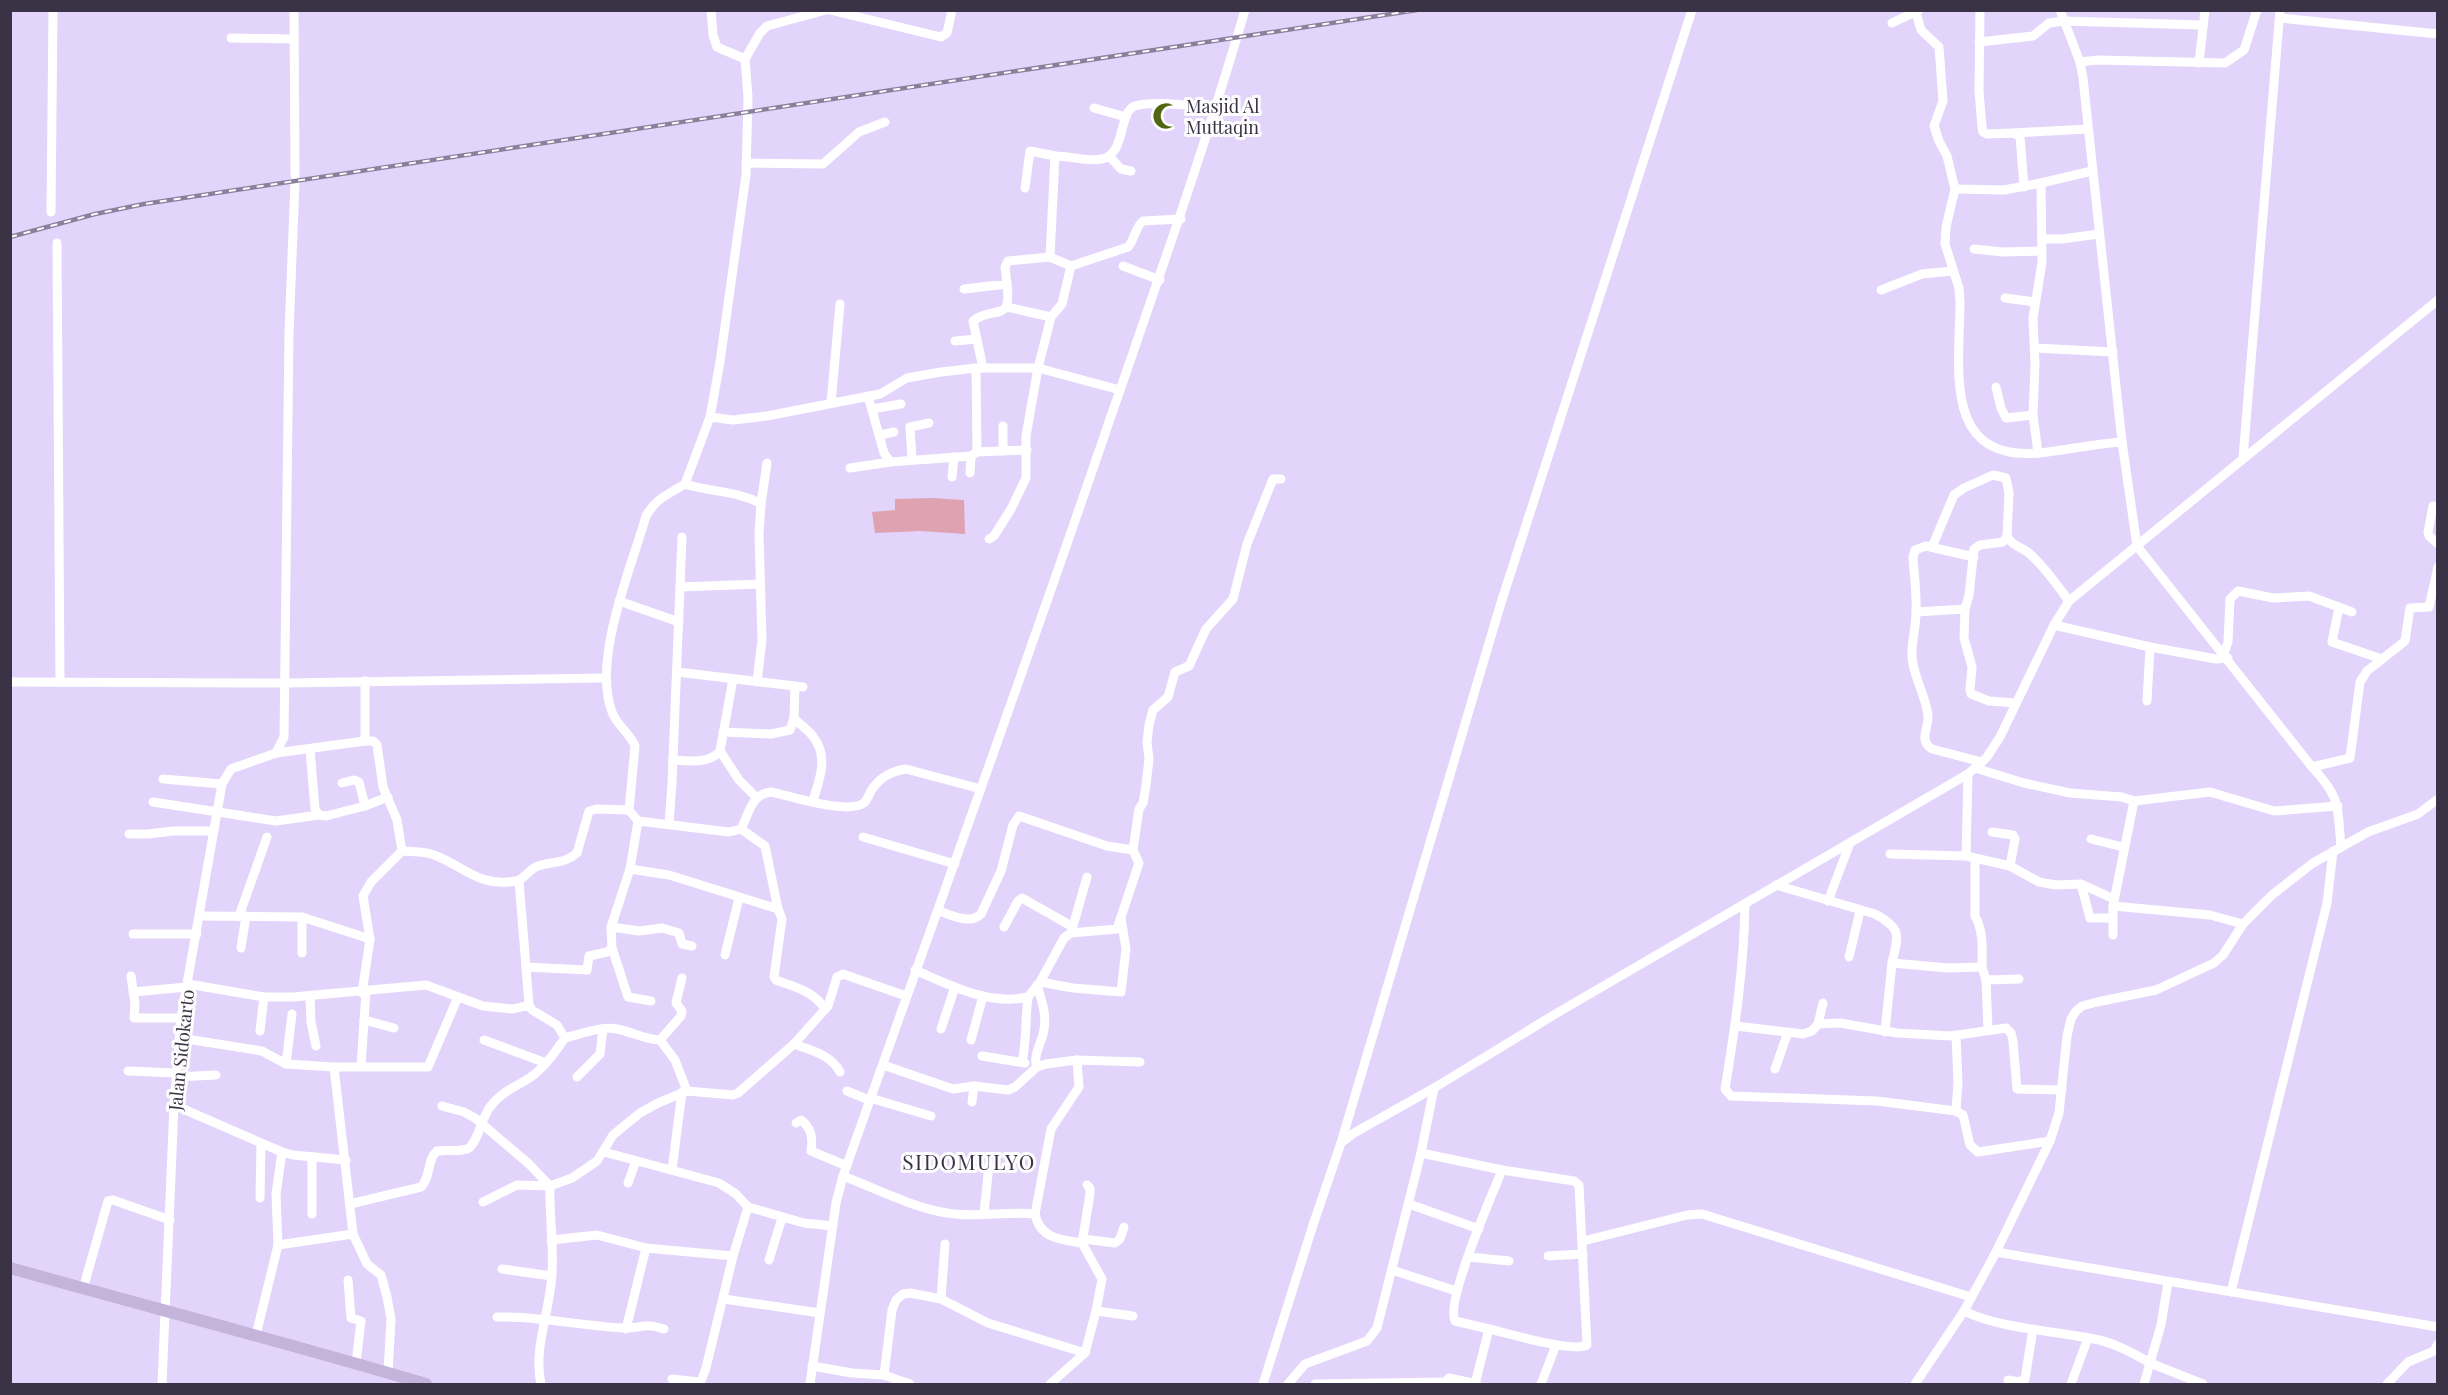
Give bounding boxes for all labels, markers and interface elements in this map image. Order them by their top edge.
place label: Masjid Al Muttaqin [1186,94,1260,139]
mosque icon: Masjid Al Muttaqin [1151,101,1181,131]
street label: Jalan Sidokarto [163,988,199,1113]
district label: SIDOMULYO [902,1147,1036,1175]

